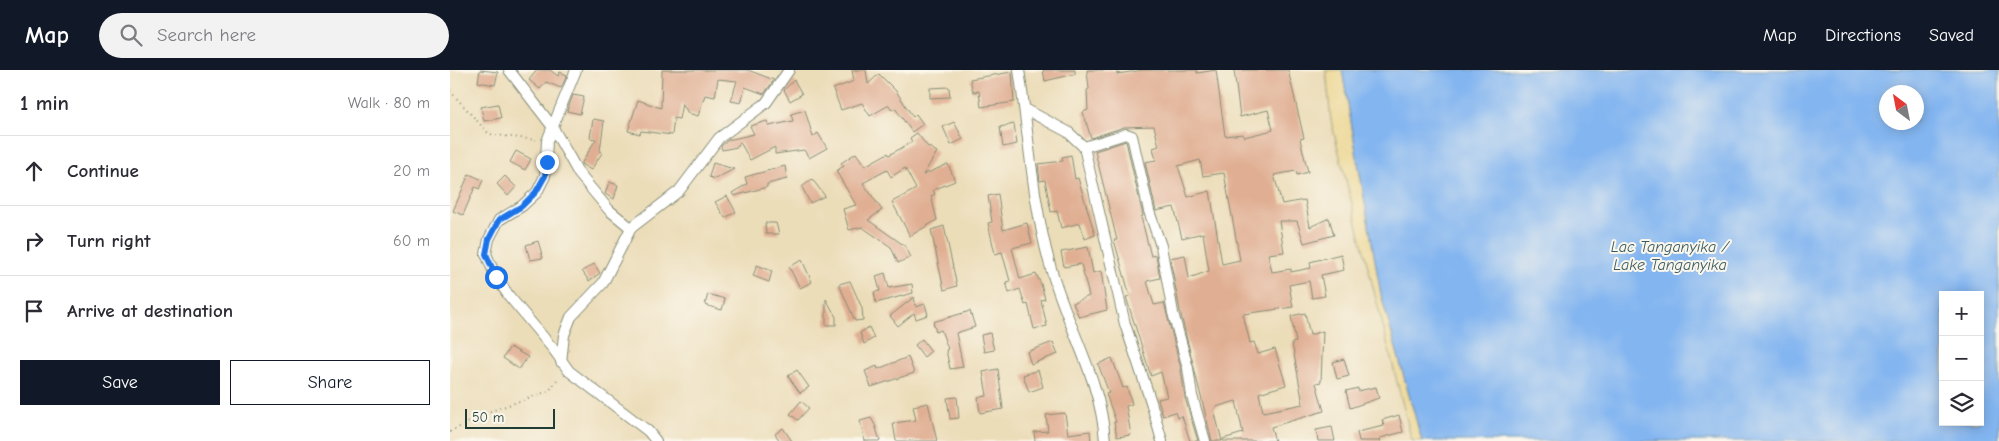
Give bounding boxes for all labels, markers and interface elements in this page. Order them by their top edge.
search box [99,13,449,58]
text: Map [25,21,69,49]
icon: search [117,21,145,49]
text: Search here [157,24,256,46]
text: Map [1763,25,1797,46]
text: Directions [1825,25,1901,46]
text: Saved [1929,25,1974,46]
north arrow [1879,85,1924,130]
text: 1 min [20,91,69,115]
text: Walk · 80 m [348,94,430,112]
route end [536,151,559,174]
icon: ahead [20,157,48,185]
text: Continue [67,160,139,182]
text: 20 m [393,162,430,180]
icon: right [20,227,48,255]
text: Turn right [67,230,151,252]
text: 60 m [393,232,430,250]
water label: Lac Tanganyika / Lake Tanganyika [1611,238,1731,274]
route start [485,266,508,289]
map controls [1939,291,1984,426]
button: + [1939,291,1984,336]
icon: arrive [20,297,48,325]
text: Arrive at destination [67,300,233,322]
button: − [1939,336,1984,381]
button: Save [20,360,220,405]
button: Share [230,360,430,405]
button: layers [1939,381,1984,426]
scale bar [465,406,555,429]
text: 50 m [472,409,504,426]

